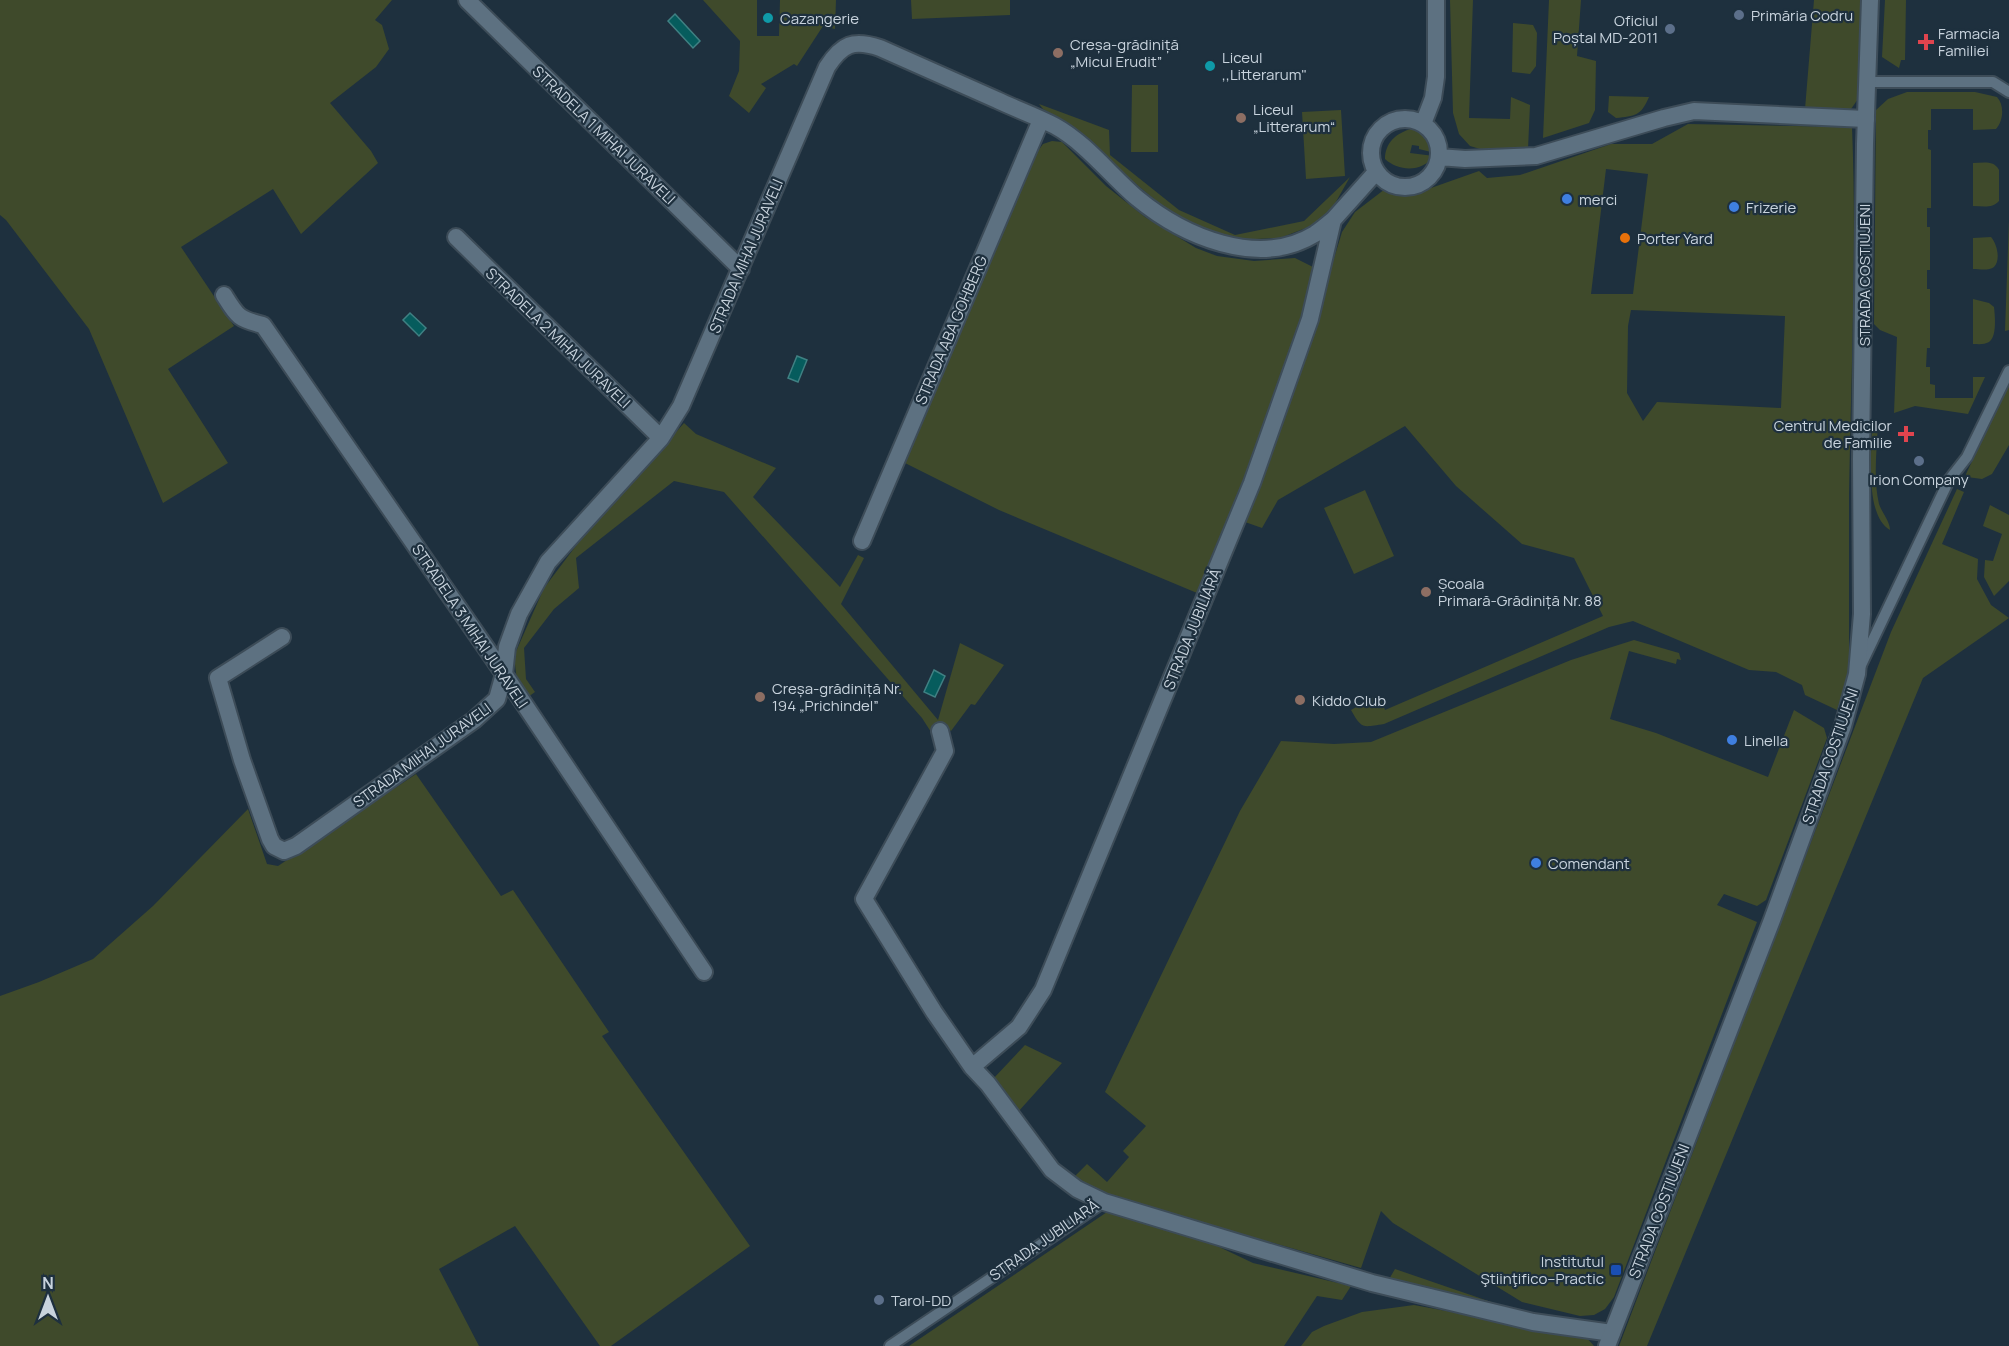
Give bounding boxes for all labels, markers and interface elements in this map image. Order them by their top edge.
place label: Primăria Codru [1751,5,1853,26]
place label: Cazangerie [780,8,859,29]
marker: Primăria Codru [1732,8,1746,22]
place label: Oficiul Poștal MD-2011 [1553,10,1658,48]
marker: Cazangerie [761,11,775,25]
marker: Oficiul Poștal MD-2011 [1663,22,1677,36]
place label: Farmacia Familiei [1938,23,2000,61]
place label: Creșa-grădiniță „Micul Erudit” [1070,34,1179,72]
marker: Farmacia Familiei [1919,35,1933,49]
marker: Creșa-grădiniță „Micul Erudit” [1051,46,1065,60]
place label: Liceul ,,Litterarum" [1222,47,1307,85]
marker: Liceul ,,Litterarum" [1203,59,1217,73]
street label: STRADELA 1 MIHAI JURAVELI [528,61,680,209]
place label: Liceul „Litterarum“ [1253,99,1335,137]
marker: Liceul „Litterarum“ [1234,111,1248,125]
street label: STRADA MIHAI JURAVELI [704,176,788,336]
place label: merci [1579,189,1617,210]
marker: merci [1560,192,1574,206]
place label: Frizerie [1746,197,1796,218]
marker: Frizerie [1727,200,1741,214]
street label: STRADA COSTIUJENI [1854,204,1875,346]
place label: Porter Yard [1637,228,1713,249]
marker: Porter Yard [1618,231,1632,245]
street label: STRADA ABA GOHBERG [910,252,992,408]
street label: STRADELA 2 MIHAI JURAVELI [481,263,635,413]
place label: Centrul Medicilor de Familie [1774,415,1893,453]
marker: Centrul Medicilor de Familie [1897,425,1915,443]
marker: Irion Company [1912,454,1926,468]
place label: Irion Company [1869,469,1969,490]
street label: STRADELA 3 MIHAI JURAVELI [407,540,533,712]
street label: STRADA JUBILIARĂ [1158,565,1226,693]
place label: Școala Primară-Grădiniță Nr. 88 [1438,573,1602,611]
marker: Școala Primară-Grădiniță Nr. 88 [1419,585,1433,599]
place label: Creșa-grădiniță Nr. 194 „Prichindel” [772,678,902,716]
street label: STRADA COSTIUJENI [1797,685,1863,827]
marker: Creșa-grădiniță Nr. 194 „Prichindel” [753,690,767,704]
place label: Kiddo Club [1312,690,1386,711]
marker: Kiddo Club [1293,693,1307,707]
street label: STRADA MIHAI JURAVELI [349,698,495,812]
place label: Linella [1744,730,1788,751]
marker: Linella [1725,733,1739,747]
place label: Comendant [1548,853,1630,874]
marker: Comendant [1529,856,1543,870]
street label: STRADA COSTIUJENI [1624,1141,1694,1281]
street label: STRADA JUBILIARĂ [985,1194,1103,1286]
place label: Institutul Ştiinţifico–Practic [1481,1251,1604,1289]
marker: Institutul Ştiinţifico–Practic [1609,1263,1623,1277]
north arrow [18,1268,78,1328]
text: N [42,1272,54,1294]
place label: Tarol-DD [891,1290,951,1311]
marker: Tarol-DD [872,1293,886,1307]

